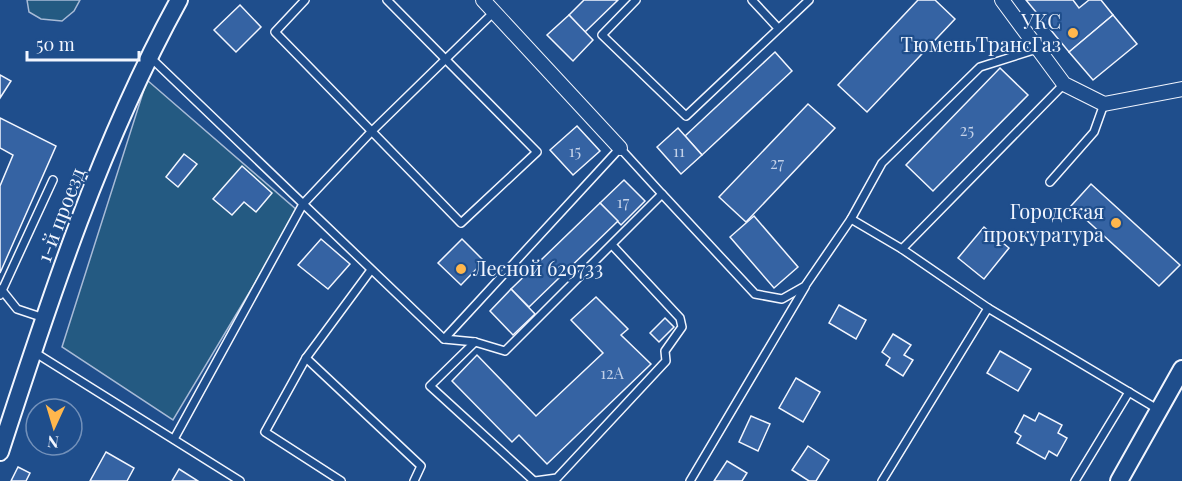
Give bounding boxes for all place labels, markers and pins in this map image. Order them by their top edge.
place label: УКС ТюменьТрансГаз [901,7,1061,57]
marker: УКС ТюменьТрансГаз [1066,26,1080,40]
place label: Городская прокуратура [983,197,1104,247]
marker: Городская прокуратура [1109,216,1123,230]
place label: Лесной 629733 [472,254,603,281]
marker: Лесной 629733 [454,262,468,276]

